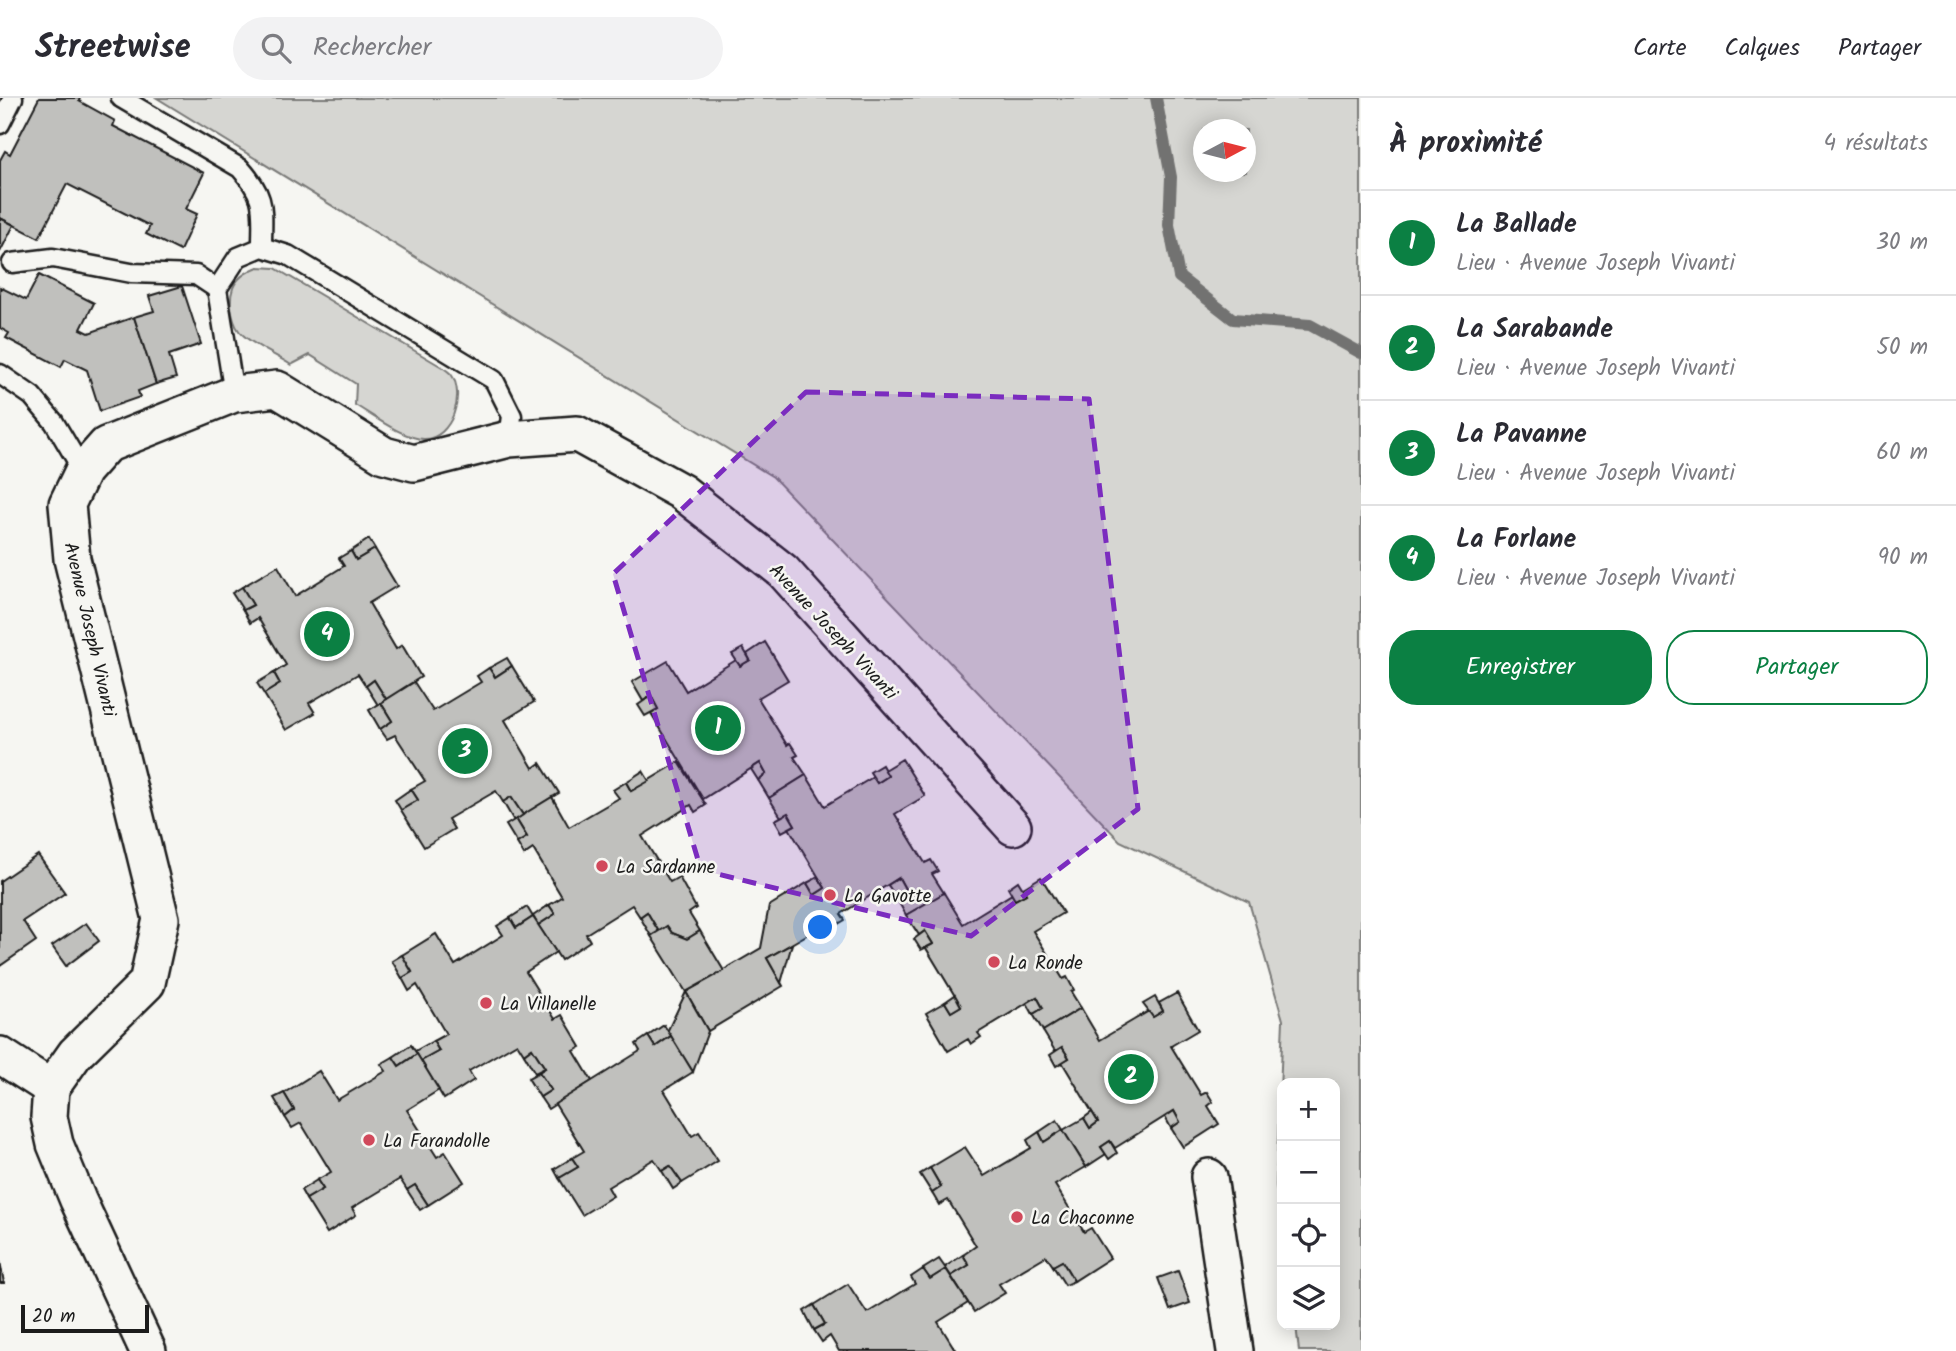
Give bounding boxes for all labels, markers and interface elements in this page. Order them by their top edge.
search box [233,17,723,80]
text: Streetwise [35,22,191,75]
text: Rechercher [313,27,431,69]
icon: search [257,29,295,67]
text: Carte [1633,29,1687,68]
text: Calques [1725,29,1800,68]
text: Partager [1838,29,1921,68]
north arrow [1193,119,1256,182]
text: À proximité [1389,120,1542,168]
text: 4 résultats [1824,126,1928,162]
text: La Ballade [1456,204,1577,246]
text: 1 [1409,225,1415,261]
text: 30 m [1876,225,1928,261]
text: Lieu · Avenue Joseph Vivanti [1456,246,1735,282]
text: La Sarabande [1456,309,1613,351]
text: 2 [1405,330,1419,366]
text: 50 m [1877,330,1928,366]
text: Lieu · Avenue Joseph Vivanti [1456,351,1735,387]
text: La Pavanne [1456,414,1587,456]
text: 3 [1406,435,1418,471]
text: 60 m [1876,435,1928,471]
text: Lieu · Avenue Joseph Vivanti [1456,456,1735,492]
text: La Forlane [1456,519,1576,561]
street label: Avenue Joseph Vivanti [54,539,124,721]
text: 4 [1406,540,1418,576]
text: 90 m [1878,540,1928,576]
street label: Avenue Joseph Vivanti [761,557,905,709]
text: Lieu · Avenue Joseph Vivanti [1456,561,1735,597]
pin: 4 [304,608,350,660]
button: Enregistrer [1389,630,1652,705]
button: Partager [1666,630,1928,705]
pin: 1 [695,702,741,754]
pin: 3 [442,725,488,777]
place label: La Sardanne [616,853,716,883]
marker: La Sardanne [594,858,610,874]
place label: La Gavotte [844,882,932,912]
marker: La Gavotte [822,887,838,903]
your location [803,910,837,944]
place label: La Ronde [1008,949,1083,979]
marker: La Ronde [986,954,1002,970]
place label: La Villanelle [500,990,597,1020]
marker: La Villanelle [478,995,494,1011]
pin: 2 [1108,1051,1154,1103]
map controls [1277,1078,1340,1330]
button: + [1277,1078,1340,1141]
place label: La Farandolle [383,1127,490,1157]
marker: La Farandolle [361,1132,377,1148]
button: − [1277,1141,1340,1204]
place label: La Chaconne [1031,1204,1135,1234]
button: locate [1277,1204,1340,1267]
marker: La Chaconne [1009,1209,1025,1225]
button: layers [1277,1267,1340,1330]
scale bar [21,1302,149,1334]
text: 20 m [32,1302,75,1332]

